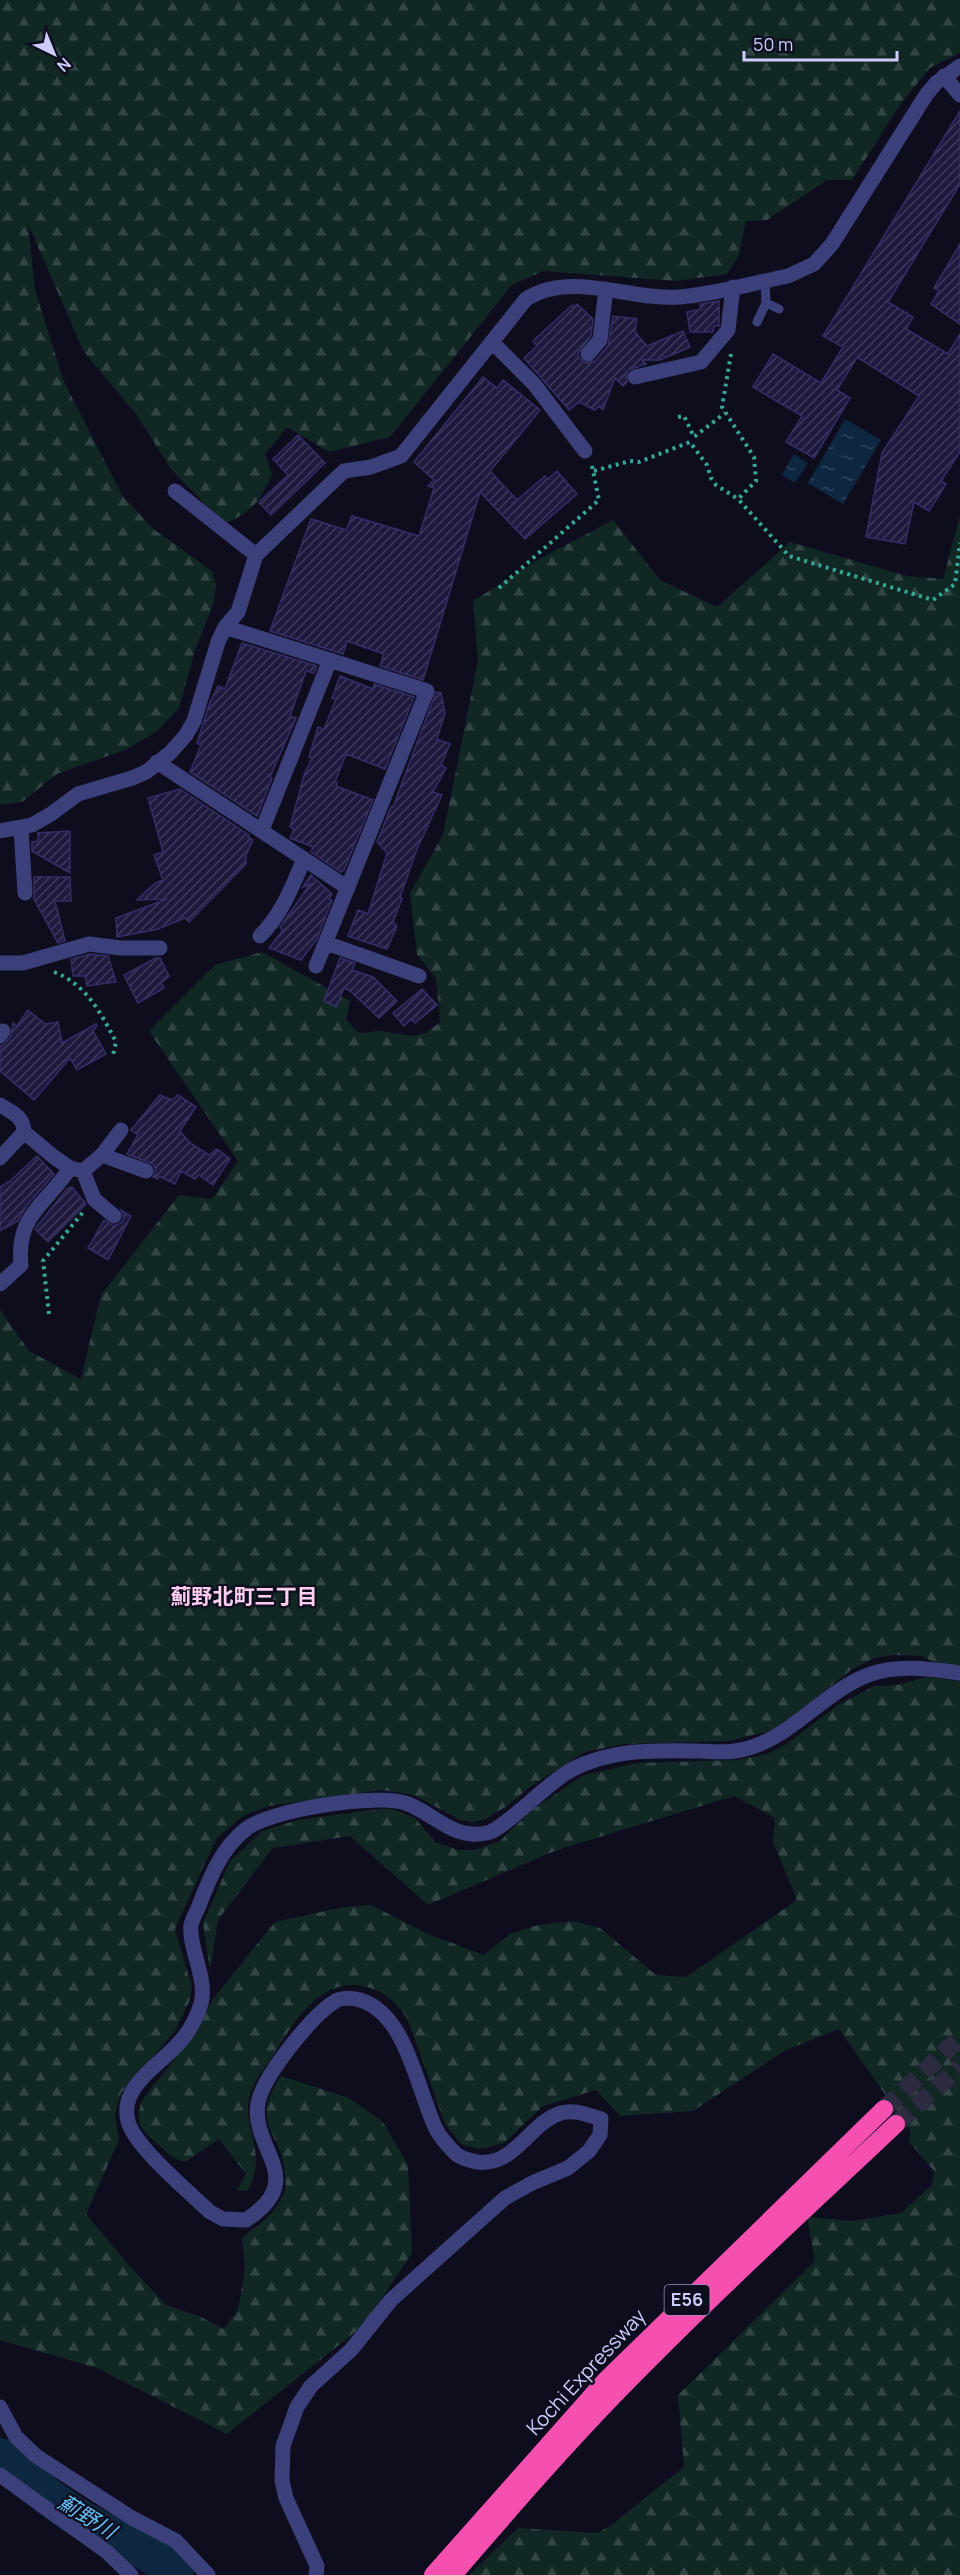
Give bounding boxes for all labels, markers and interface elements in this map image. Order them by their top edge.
north arrow [24,24,84,84]
scale bar [744,24,897,62]
text: 50 m [753,32,793,56]
text: N [53,53,76,77]
district label: 薊野北町三丁目 [171,1582,318,1610]
road number: E56 [664,2285,710,2315]
street label: Kochi Expressway [520,2302,652,2441]
water label: 薊野川 [53,2488,123,2546]

